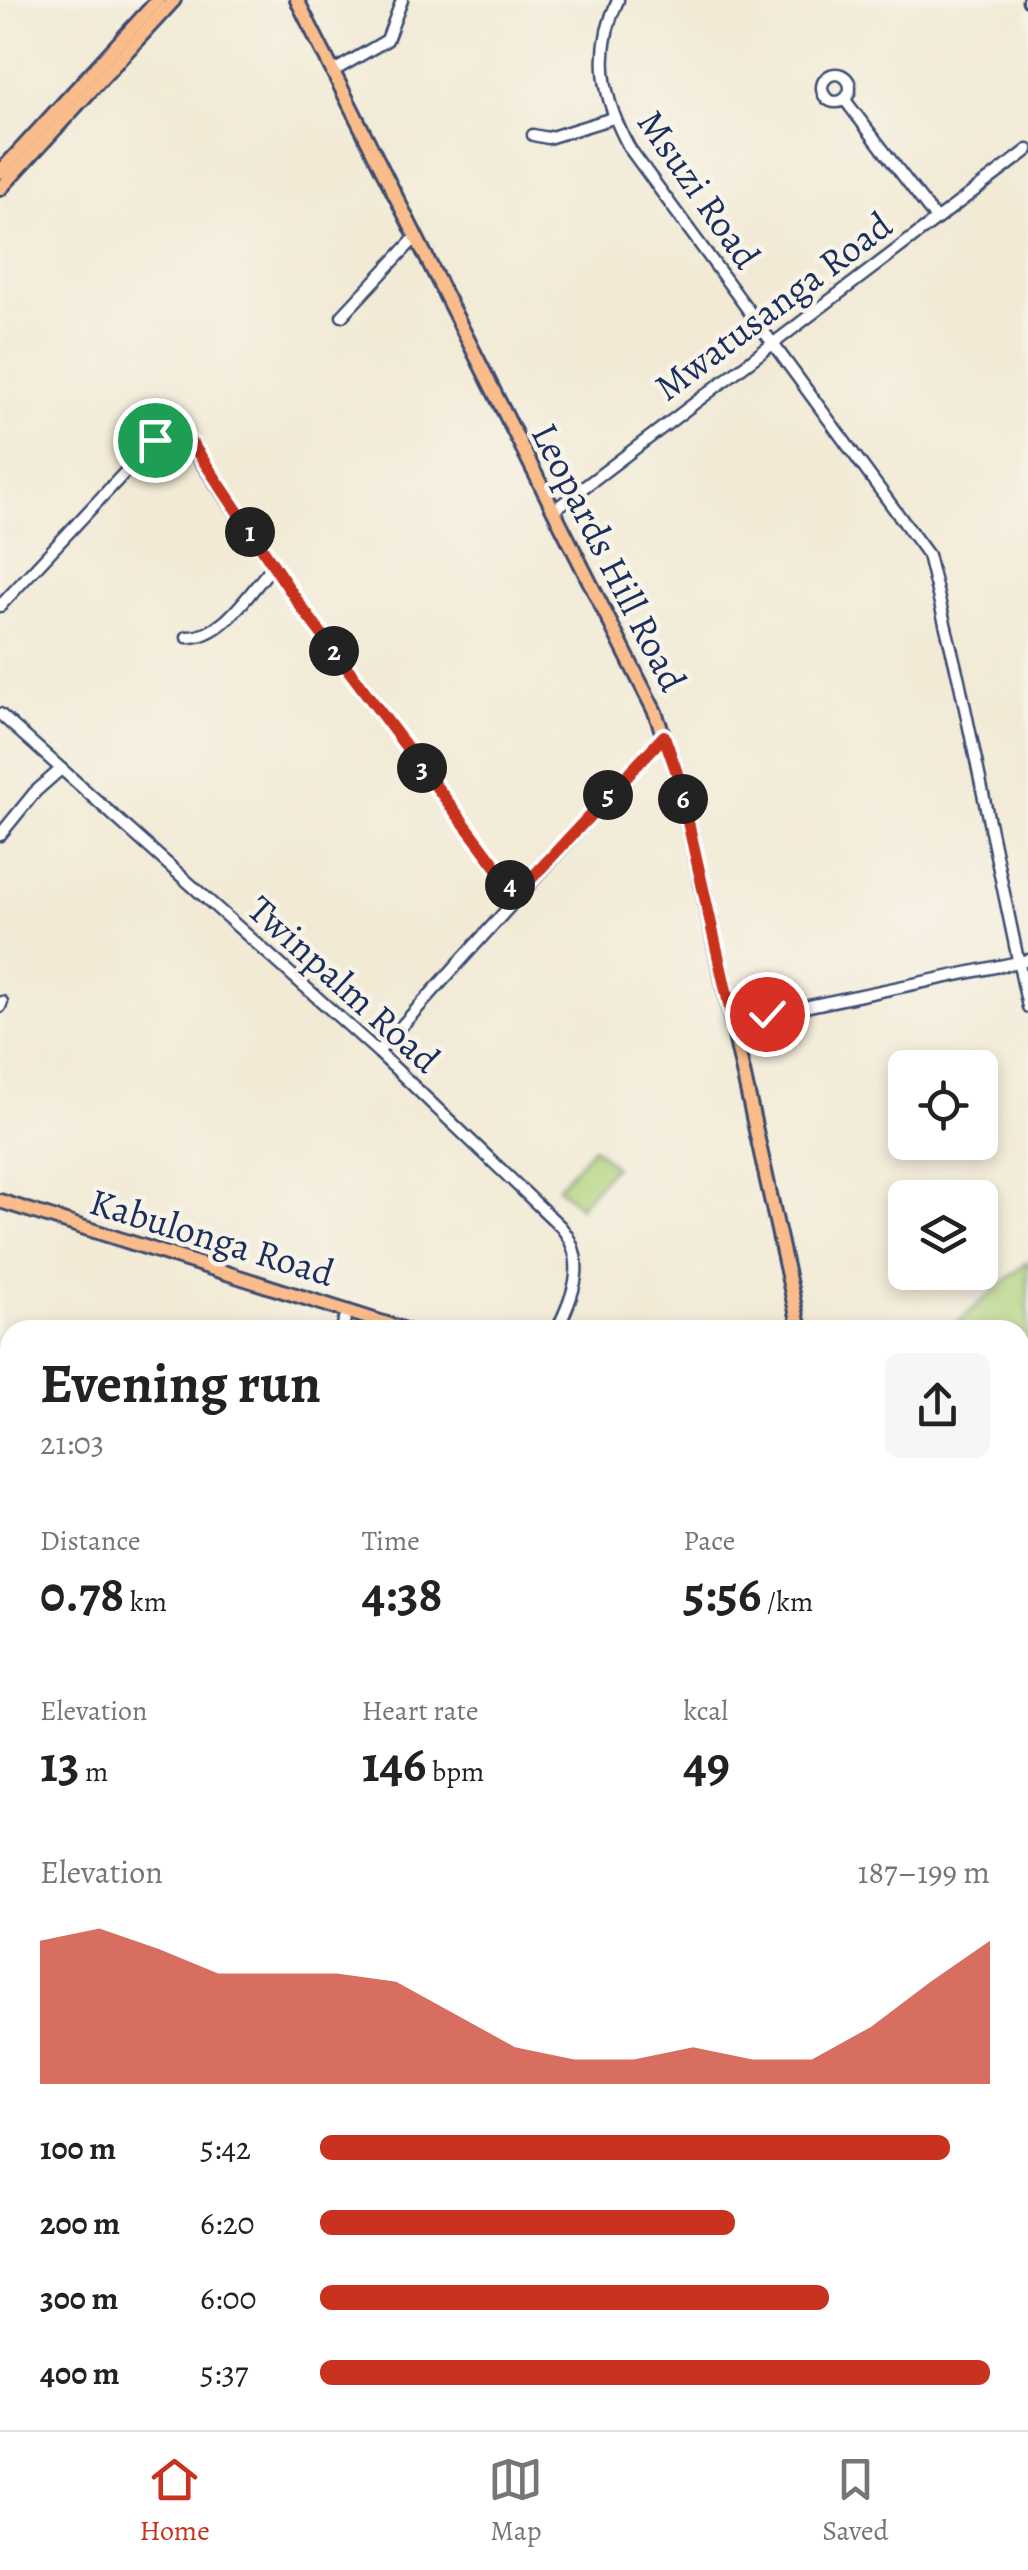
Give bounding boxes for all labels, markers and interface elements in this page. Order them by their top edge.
street label: Msuzi Road [625,99,773,279]
street label: Mwatusanga Road [643,199,903,413]
pin [113,398,198,483]
icon: arrive [128,413,183,468]
street label: Leopards Hill Road [519,414,699,701]
pin: 1 [225,507,275,557]
text: 1 [245,513,255,551]
pin: 2 [309,626,359,676]
text: 2 [327,632,341,670]
pin: 3 [397,743,447,793]
text: 3 [416,749,428,787]
pin: 5 [583,770,633,820]
pin: 6 [658,774,708,824]
text: 5 [602,776,614,814]
text: 6 [676,780,690,818]
pin: 4 [485,860,535,910]
text: 4 [503,866,517,904]
street label: Twinpalm Road [237,884,452,1085]
pin [725,972,810,1057]
icon: check [740,987,795,1042]
map controls [888,1050,998,1290]
button: locate [888,1050,998,1160]
street label: Kabulonga Road [83,1175,341,1299]
button: layers [888,1180,998,1290]
text: Evening run [40,1346,321,1421]
button: share [885,1353,990,1458]
text: 21:03 [40,1421,104,1465]
text: Distance [40,1522,140,1560]
text: Time [362,1522,420,1560]
text: Pace [683,1522,735,1560]
text: 0.78 [40,1560,124,1628]
text: 4:38 [362,1560,443,1628]
text: 5:56 [683,1560,761,1628]
text: km [124,1583,167,1621]
text: /km [761,1583,813,1621]
text: Elevation [40,1692,147,1730]
text: Heart rate [362,1692,479,1730]
text: kcal [683,1692,728,1730]
text: 13 [40,1730,79,1798]
text: 146 [362,1730,426,1798]
text: 49 [683,1730,730,1798]
text: m [79,1753,108,1791]
text: bpm [426,1753,484,1791]
text: Elevation [40,1850,163,1894]
text: 187–199 m [858,1850,990,1894]
text: 100 m [40,2126,116,2170]
text: 5:42 [200,2126,251,2170]
text: 200 m [40,2201,120,2245]
text: 6:20 [200,2201,255,2245]
text: 300 m [40,2276,118,2320]
text: 6:00 [200,2276,257,2320]
text: 400 m [40,2351,120,2395]
text: 5:37 [200,2351,248,2395]
tab: Home [139,2452,210,2550]
tab: Map [488,2452,543,2550]
tab: Saved [822,2452,889,2550]

